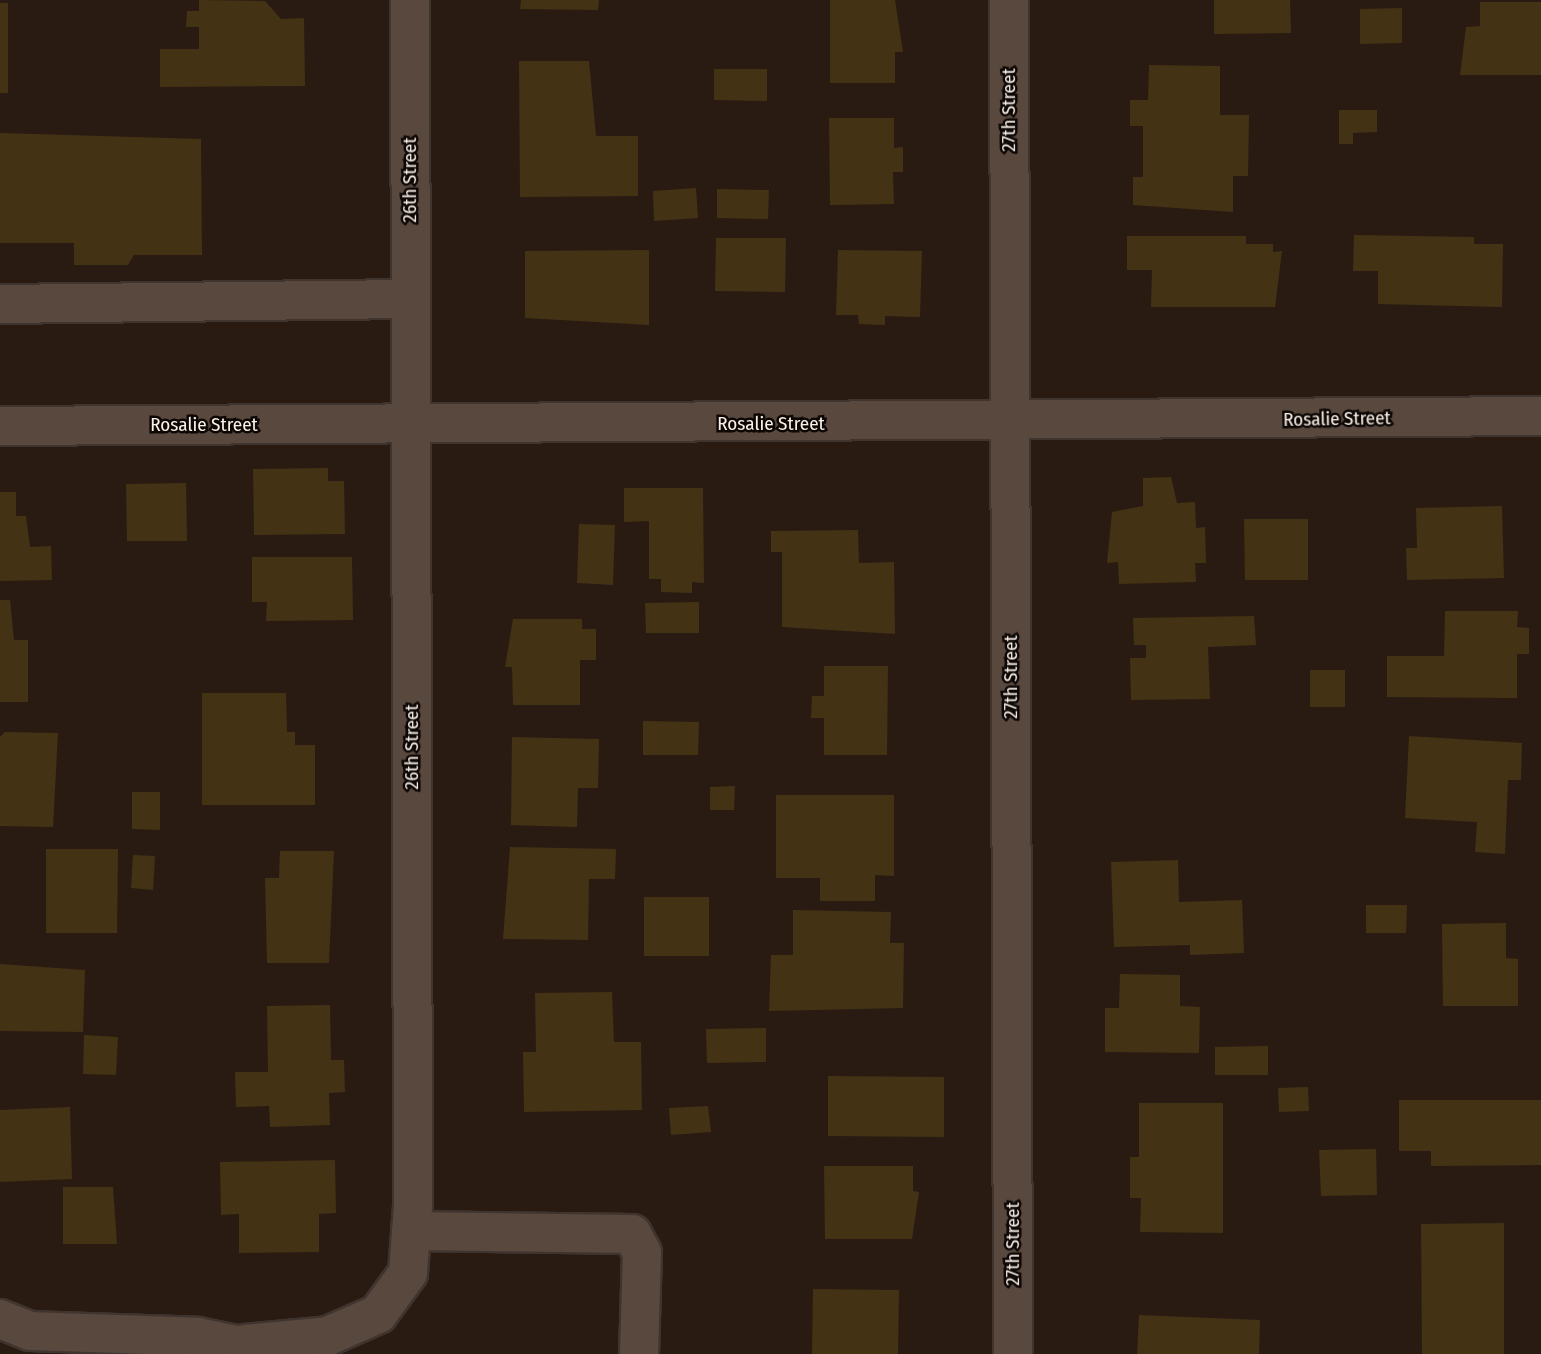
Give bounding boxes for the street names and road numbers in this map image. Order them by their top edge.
street label: 27th Street [998,68,1020,152]
street label: 26th Street [399,137,421,223]
street label: Rosalie Street [1283,407,1391,431]
street label: Rosalie Street [717,413,825,435]
street label: Rosalie Street [150,414,258,436]
street label: 27th Street [1000,635,1022,719]
street label: 26th Street [401,704,423,790]
street label: 27th Street [1002,1202,1024,1286]

